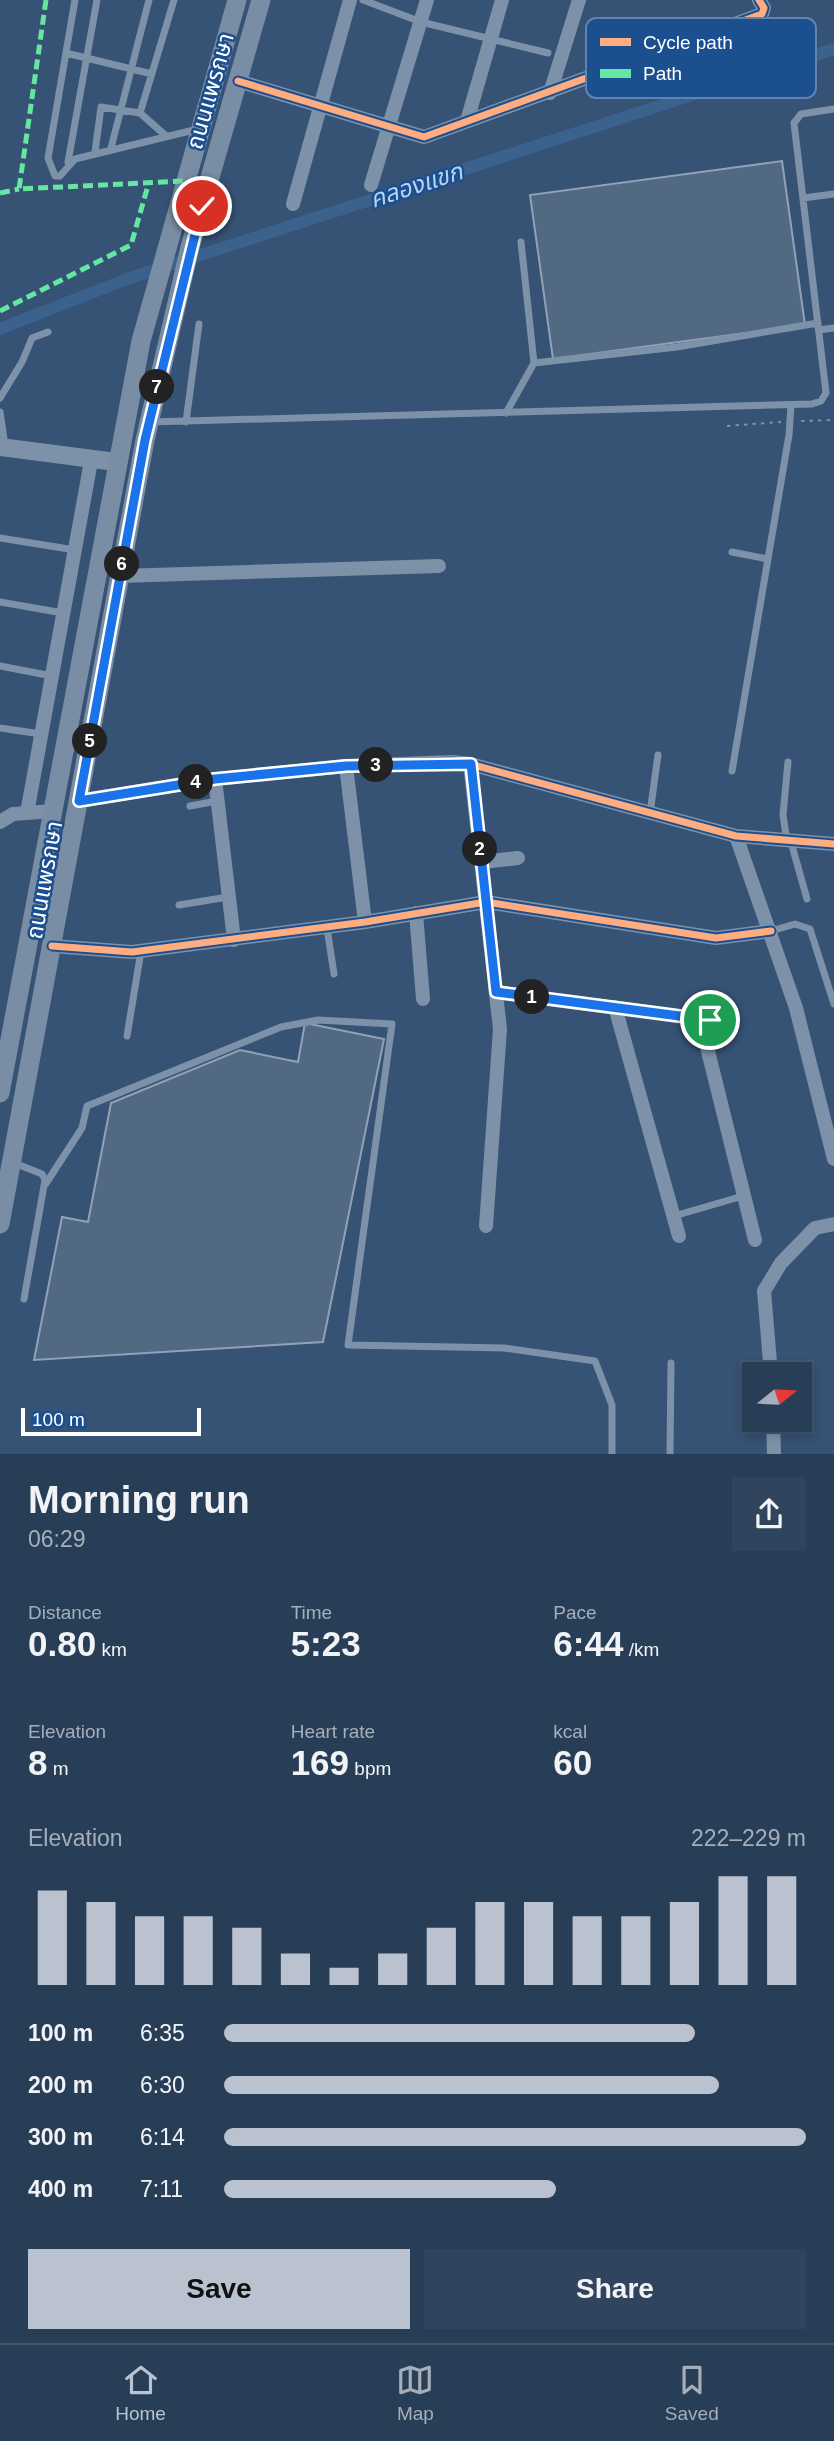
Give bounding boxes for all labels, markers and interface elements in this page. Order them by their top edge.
legend [586,18,816,98]
street label: ถนนแพรกษา [181,30,239,152]
text: Cycle path [643,32,733,53]
text: Path [643,63,682,84]
water label: คลองแขก [366,157,467,213]
pin [172,176,232,236]
icon: check [183,187,221,225]
pin: 7 [140,370,174,404]
text: 7 [151,376,162,397]
pin: 6 [104,546,140,582]
text: 6 [116,553,127,574]
pin: 5 [72,724,108,758]
text: 5 [84,730,95,751]
pin: 3 [358,748,394,782]
text: 3 [370,754,381,775]
pin: 4 [178,764,214,800]
text: 4 [190,771,201,792]
street label: ถนนแพรกษา [21,819,67,941]
pin: 2 [462,832,498,866]
text: 2 [474,838,485,859]
pin: 1 [514,979,550,1014]
text: 1 [526,986,537,1007]
pin [680,990,740,1050]
icon: arrive [691,1001,729,1039]
north arrow [742,1362,812,1432]
map controls [742,1362,812,1432]
scale bar [21,1405,201,1437]
text: 100 m [32,1409,85,1430]
button: share [732,1477,806,1551]
text: Morning run [28,1479,250,1521]
text: 06:29 [28,1526,86,1552]
text: Distance [28,1602,102,1623]
text: Time [291,1602,332,1623]
text: Pace [553,1602,597,1623]
text: 0.80 [28,1624,96,1663]
text: 5:23 [291,1624,361,1663]
text: 6:44 [553,1624,623,1663]
text: km [96,1639,127,1660]
text: /km [623,1639,659,1660]
text: Elevation [28,1721,106,1742]
text: Heart rate [291,1721,375,1742]
text: kcal [553,1721,587,1742]
text: 8 [28,1743,47,1782]
text: 169 [291,1743,349,1782]
text: 60 [553,1743,592,1782]
text: m [47,1758,69,1779]
text: bpm [349,1758,391,1779]
text: Elevation [28,1825,123,1851]
text: 222–229 m [691,1825,806,1851]
text: 100 m [28,2020,93,2046]
text: 6:35 [140,2020,185,2046]
text: 200 m [28,2072,93,2098]
text: 6:30 [140,2072,185,2098]
text: 300 m [28,2124,93,2150]
text: 6:14 [140,2124,185,2150]
text: 400 m [28,2176,93,2202]
text: 7:11 [140,2176,183,2202]
button: Save [28,2249,410,2329]
button: Share [424,2249,806,2329]
tab: Home [115,2361,166,2425]
tab: Map [396,2361,434,2425]
tab: Saved [665,2361,719,2425]

